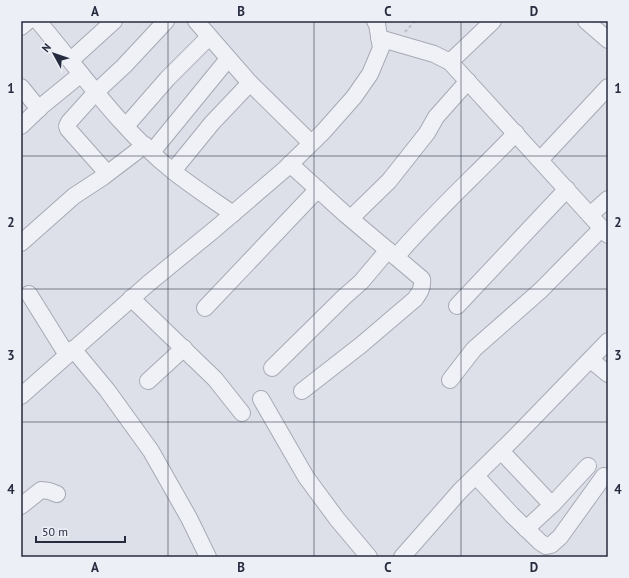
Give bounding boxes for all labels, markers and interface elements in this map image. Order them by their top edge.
text: A [91,3,99,20]
text: B [237,3,245,20]
text: C [384,3,392,20]
text: D [530,3,538,20]
north arrow [34,34,74,74]
text: N [39,40,54,55]
text: 1 [7,80,15,97]
text: 1 [614,80,622,97]
text: 2 [7,214,15,231]
text: 2 [614,214,622,231]
text: 3 [7,347,15,364]
text: 3 [614,347,622,364]
text: 4 [7,481,15,498]
text: 4 [614,481,622,498]
scale bar [36,518,125,544]
text: 50 m [42,524,68,539]
text: A [91,559,99,576]
text: B [237,559,245,576]
text: C [384,559,392,576]
text: D [530,559,538,576]

